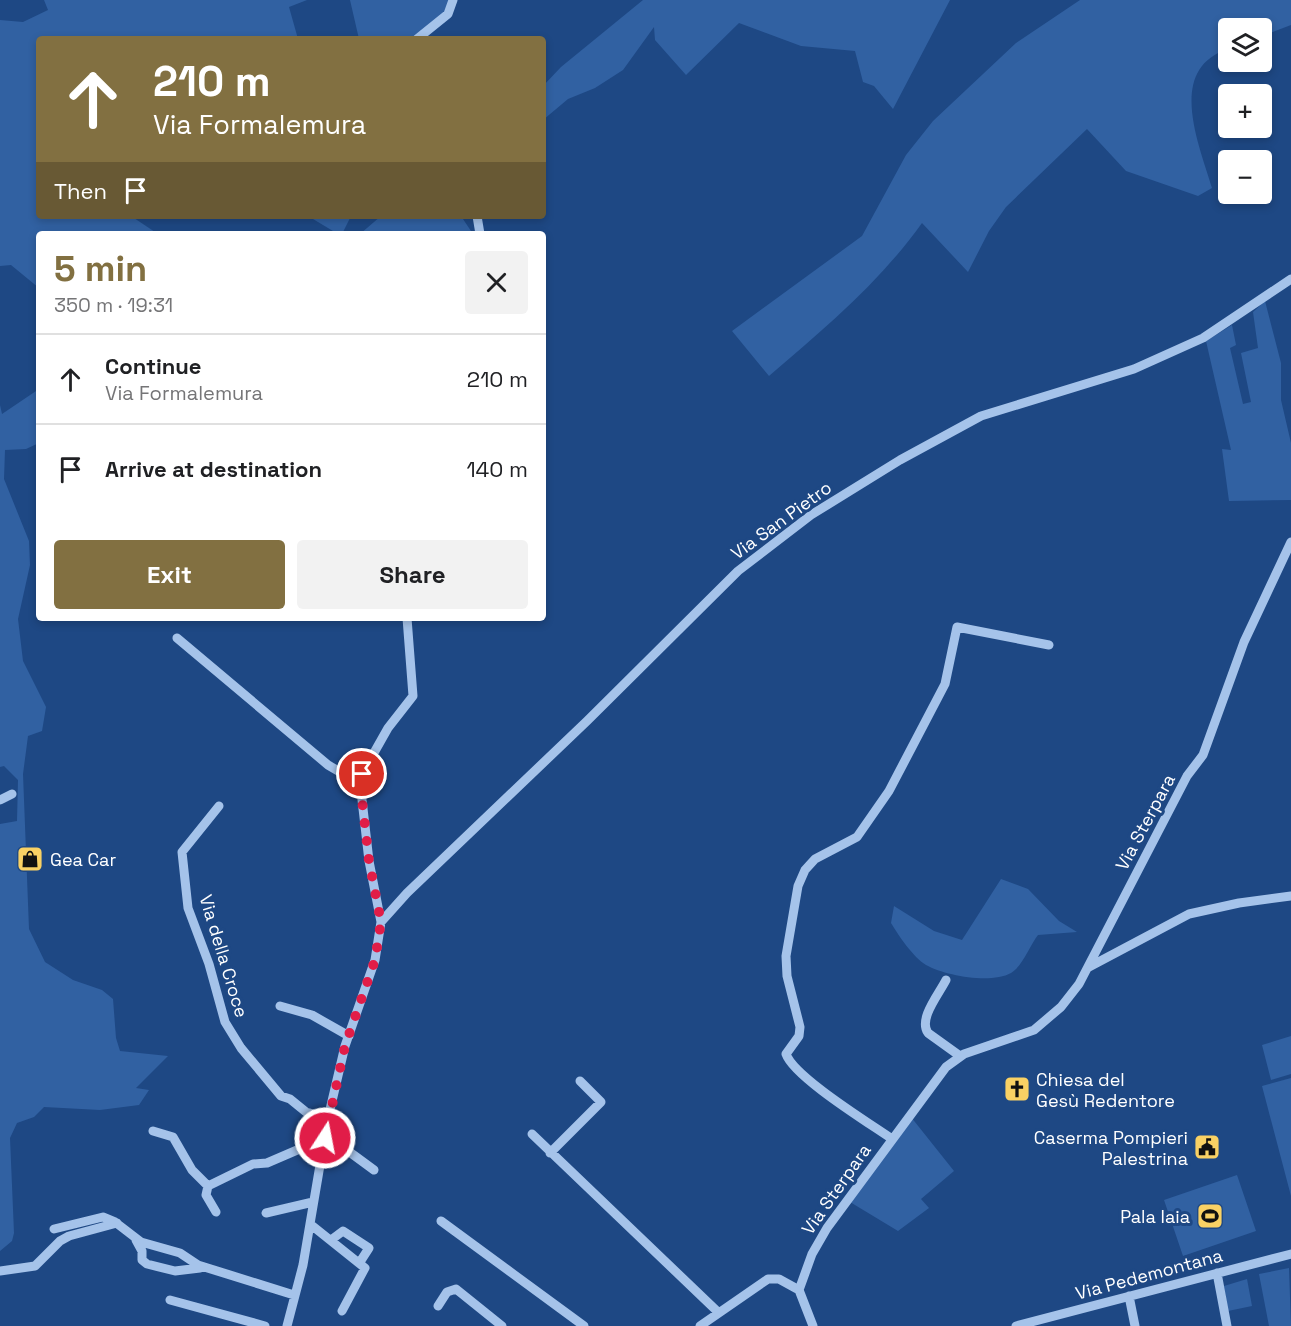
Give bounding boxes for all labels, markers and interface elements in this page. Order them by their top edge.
map controls [1218,18,1272,204]
button: layers [1218,18,1272,72]
text: 210 m [153,55,271,108]
icon: ahead [54,60,132,138]
button: + [1218,84,1272,138]
text: Via Formalemura [153,107,366,142]
button: − [1218,150,1272,204]
icon: arrive [119,174,152,207]
text: Then [54,177,107,205]
text: 5 min [54,246,147,292]
button: close [465,251,528,314]
text: 350 m · 19:31 [54,292,173,318]
text: Continue [105,352,201,380]
icon: ahead [54,363,87,396]
text: 210 m [467,365,528,393]
text: Via Formalemura [105,380,263,406]
icon: arrive [54,453,87,486]
text: Arrive at destination [105,455,322,483]
text: 140 m [466,455,528,483]
street label: Via San Pietro [726,476,836,564]
button: Exit [54,540,285,609]
button: Share [297,540,528,609]
pin [336,748,387,799]
icon: arrive [345,757,378,790]
street label: Via Sterpara [1110,770,1180,874]
shop icon: Gea Car [15,844,45,874]
place label: Gea Car [50,848,116,871]
street label: Via della Croce [194,892,254,1020]
place label: Chiesa del Gesù Redentore [1036,1068,1175,1112]
church icon: Chiesa del Gesù Redentore [1002,1074,1032,1104]
position arrow [293,1106,357,1170]
place label: Caserma Pompieri Palestrina [1034,1126,1188,1170]
public building icon: Caserma Pompieri Palestrina [1192,1132,1222,1162]
street label: Via Sterpara [796,1139,876,1239]
sports icon: Pala Iaia [1195,1201,1225,1231]
place label: Pala Iaia [1120,1205,1190,1228]
street label: Via Pedemontana [1073,1243,1225,1305]

